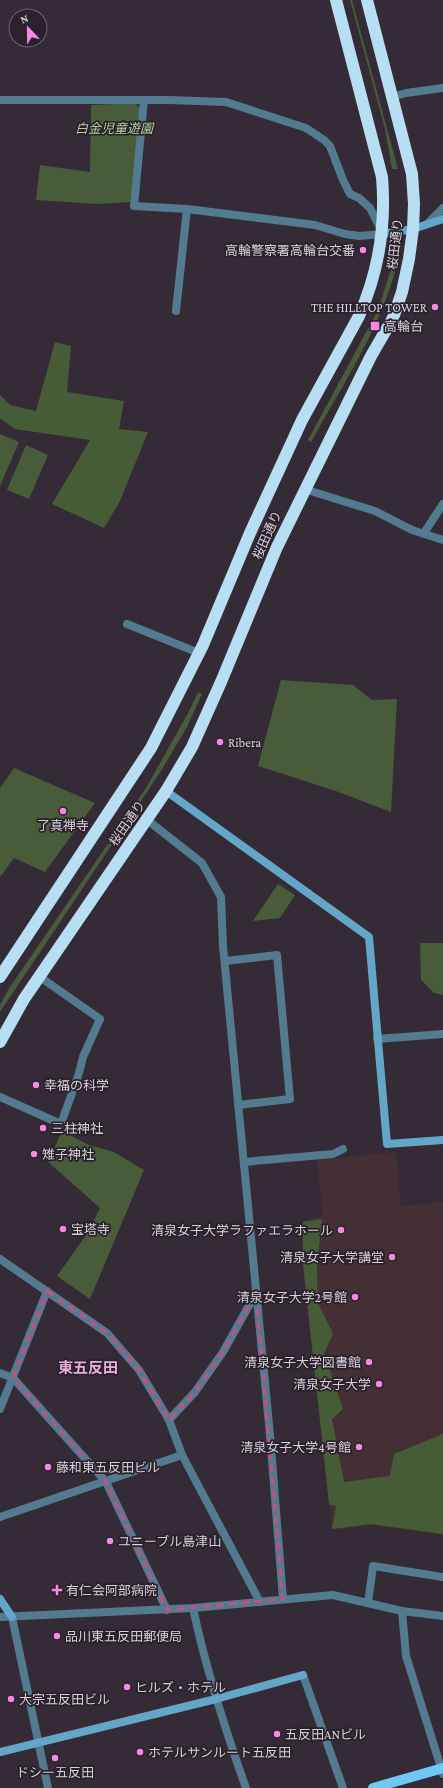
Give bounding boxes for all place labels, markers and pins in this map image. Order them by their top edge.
place label: 高輪警察署高輪台交番 [225,243,355,258]
marker: 高輪警察署高輪台交番 [358,245,368,255]
place label: THE HILLTOP TOWER [311,300,428,315]
marker: THE HILLTOP TOWER [430,302,440,312]
place label: 高輪台 [384,319,423,334]
marker: 高輪台 [369,320,381,332]
place label: Ribera [228,735,261,750]
marker: Ribera [215,737,225,747]
marker: 了真禅寺 [58,806,68,816]
place label: 了真禅寺 [37,818,89,833]
place label: 幸福の科学 [44,1078,109,1093]
marker: 幸福の科学 [31,1080,41,1090]
place label: 三柱神社 [51,1121,103,1136]
marker: 三柱神社 [38,1123,48,1133]
place label: 雉子神社 [42,1147,94,1162]
marker: 雉子神社 [29,1149,39,1159]
place label: 宝塔寺 [71,1222,110,1237]
place label: 清泉女子大学ラファエラホール [151,1223,333,1238]
marker: 宝塔寺 [58,1224,68,1234]
marker: 清泉女子大学ラファエラホール [336,1225,346,1235]
place label: 清泉女子大学講堂 [280,1250,384,1265]
marker: 清泉女子大学講堂 [387,1252,397,1262]
place label: 清泉女子大学2号館 [237,1290,347,1305]
marker: 清泉女子大学2号館 [350,1292,360,1302]
place label: 清泉女子大学図書館 [244,1355,361,1370]
marker: 清泉女子大学図書館 [364,1357,374,1367]
place label: 清泉女子大学 [293,1377,371,1392]
marker: 清泉女子大学 [374,1379,384,1389]
place label: 清泉女子大学4号館 [240,1440,351,1455]
marker: 清泉女子大学4号館 [354,1442,364,1452]
place label: 藤和東五反田ビル [56,1460,160,1475]
marker: 藤和東五反田ビル [43,1462,53,1472]
place label: ユニーブル島津山 [118,1534,221,1549]
marker: ユニーブル島津山 [105,1536,115,1546]
place label: 有仁会阿部病院 [66,1583,157,1598]
marker: 有仁会阿部病院 [51,1584,63,1596]
place label: 品川東五反田郵便局 [65,1629,182,1644]
marker: 品川東五反田郵便局 [52,1631,62,1641]
place label: ヒルズ・ホテル [135,1680,226,1695]
marker: ヒルズ・ホテル [122,1682,132,1692]
place label: 大宗五反田ビル [19,1692,110,1707]
marker: 大宗五反田ビル [6,1694,16,1704]
place label: 五反田ANビル [285,1727,366,1742]
marker: 五反田ANビル [272,1729,282,1739]
place label: ホテルサンルート五反田 [148,1745,291,1760]
marker: ホテルサンルート五反田 [135,1747,145,1757]
marker: ドシー五反田 [50,1753,60,1763]
place label: ドシー五反田 [16,1765,94,1780]

